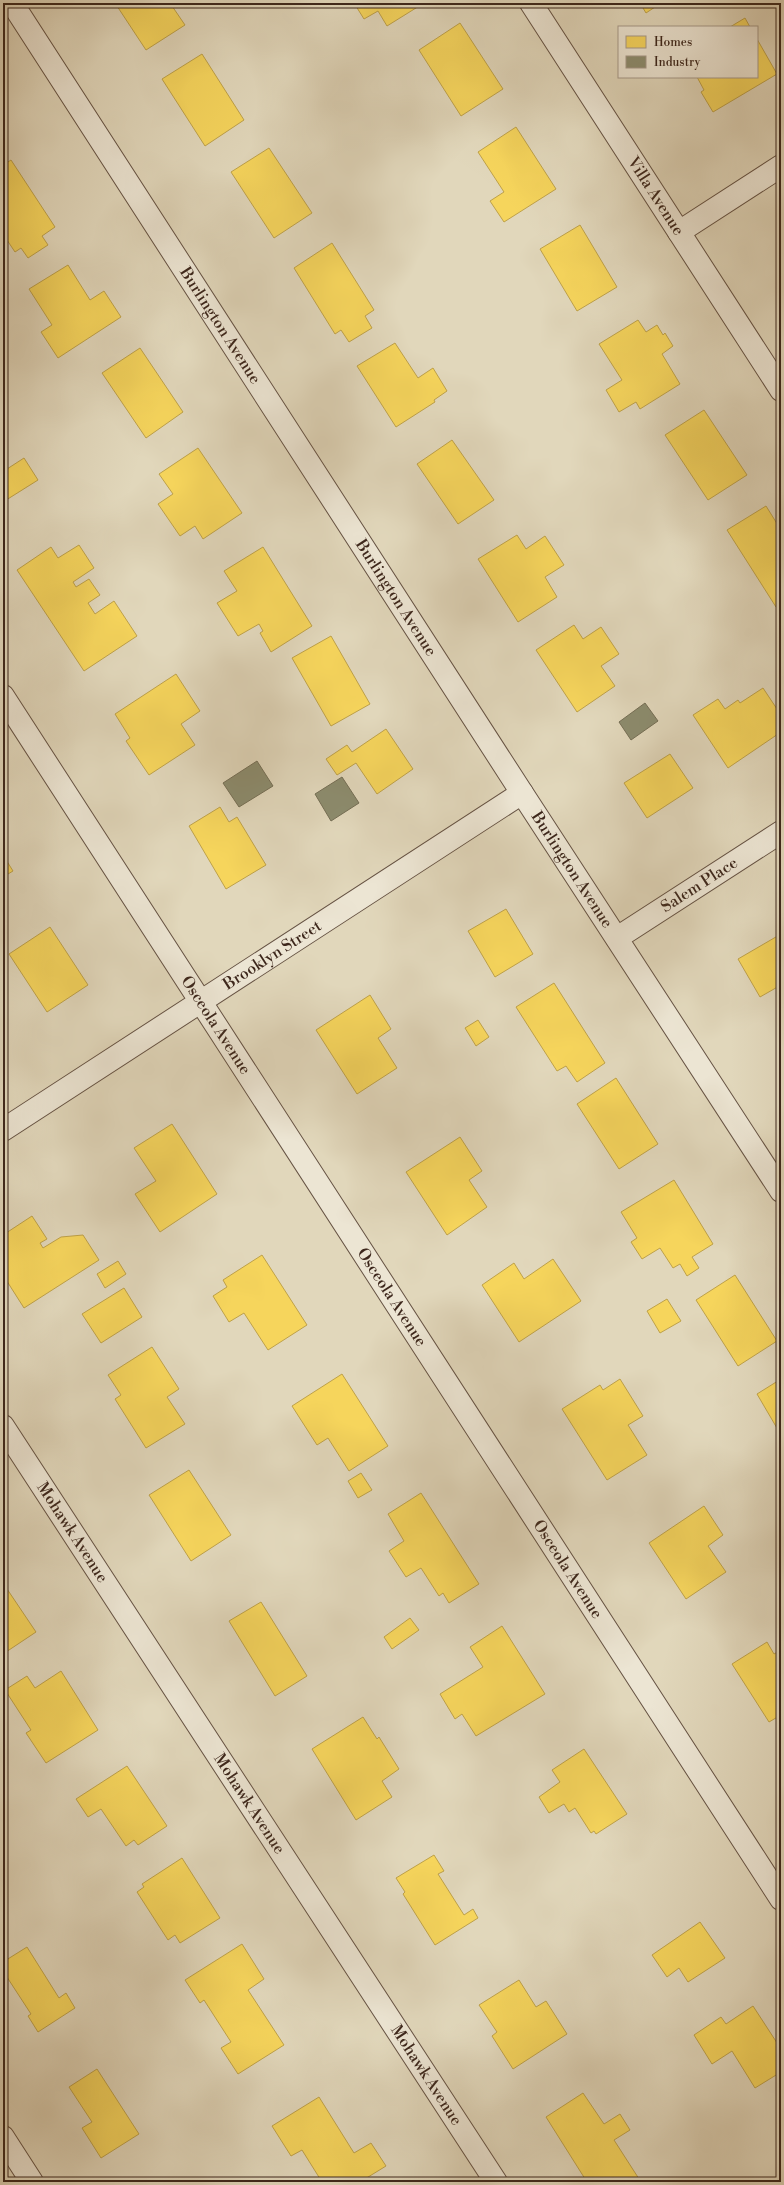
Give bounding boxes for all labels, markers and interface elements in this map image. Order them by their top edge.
legend [618,26,758,78]
text: Homes [654,35,692,50]
text: Industry [654,55,701,70]
street label: Villa Avenue [623,152,688,239]
street label: Burlington Avenue [175,263,265,388]
street label: Burlington Avenue [350,535,441,660]
street label: Burlington Avenue [526,807,617,932]
street label: Salem Place [657,853,741,917]
street label: Brooklyn Street [218,916,325,995]
street label: Osceola Avenue [177,972,255,1078]
street label: Osceola Avenue [353,1244,431,1350]
street label: Mohawk Avenue [32,1478,112,1587]
street label: Osceola Avenue [529,1516,607,1622]
street label: Mohawk Avenue [209,1750,289,1858]
street label: Mohawk Avenue [386,2021,466,2129]

